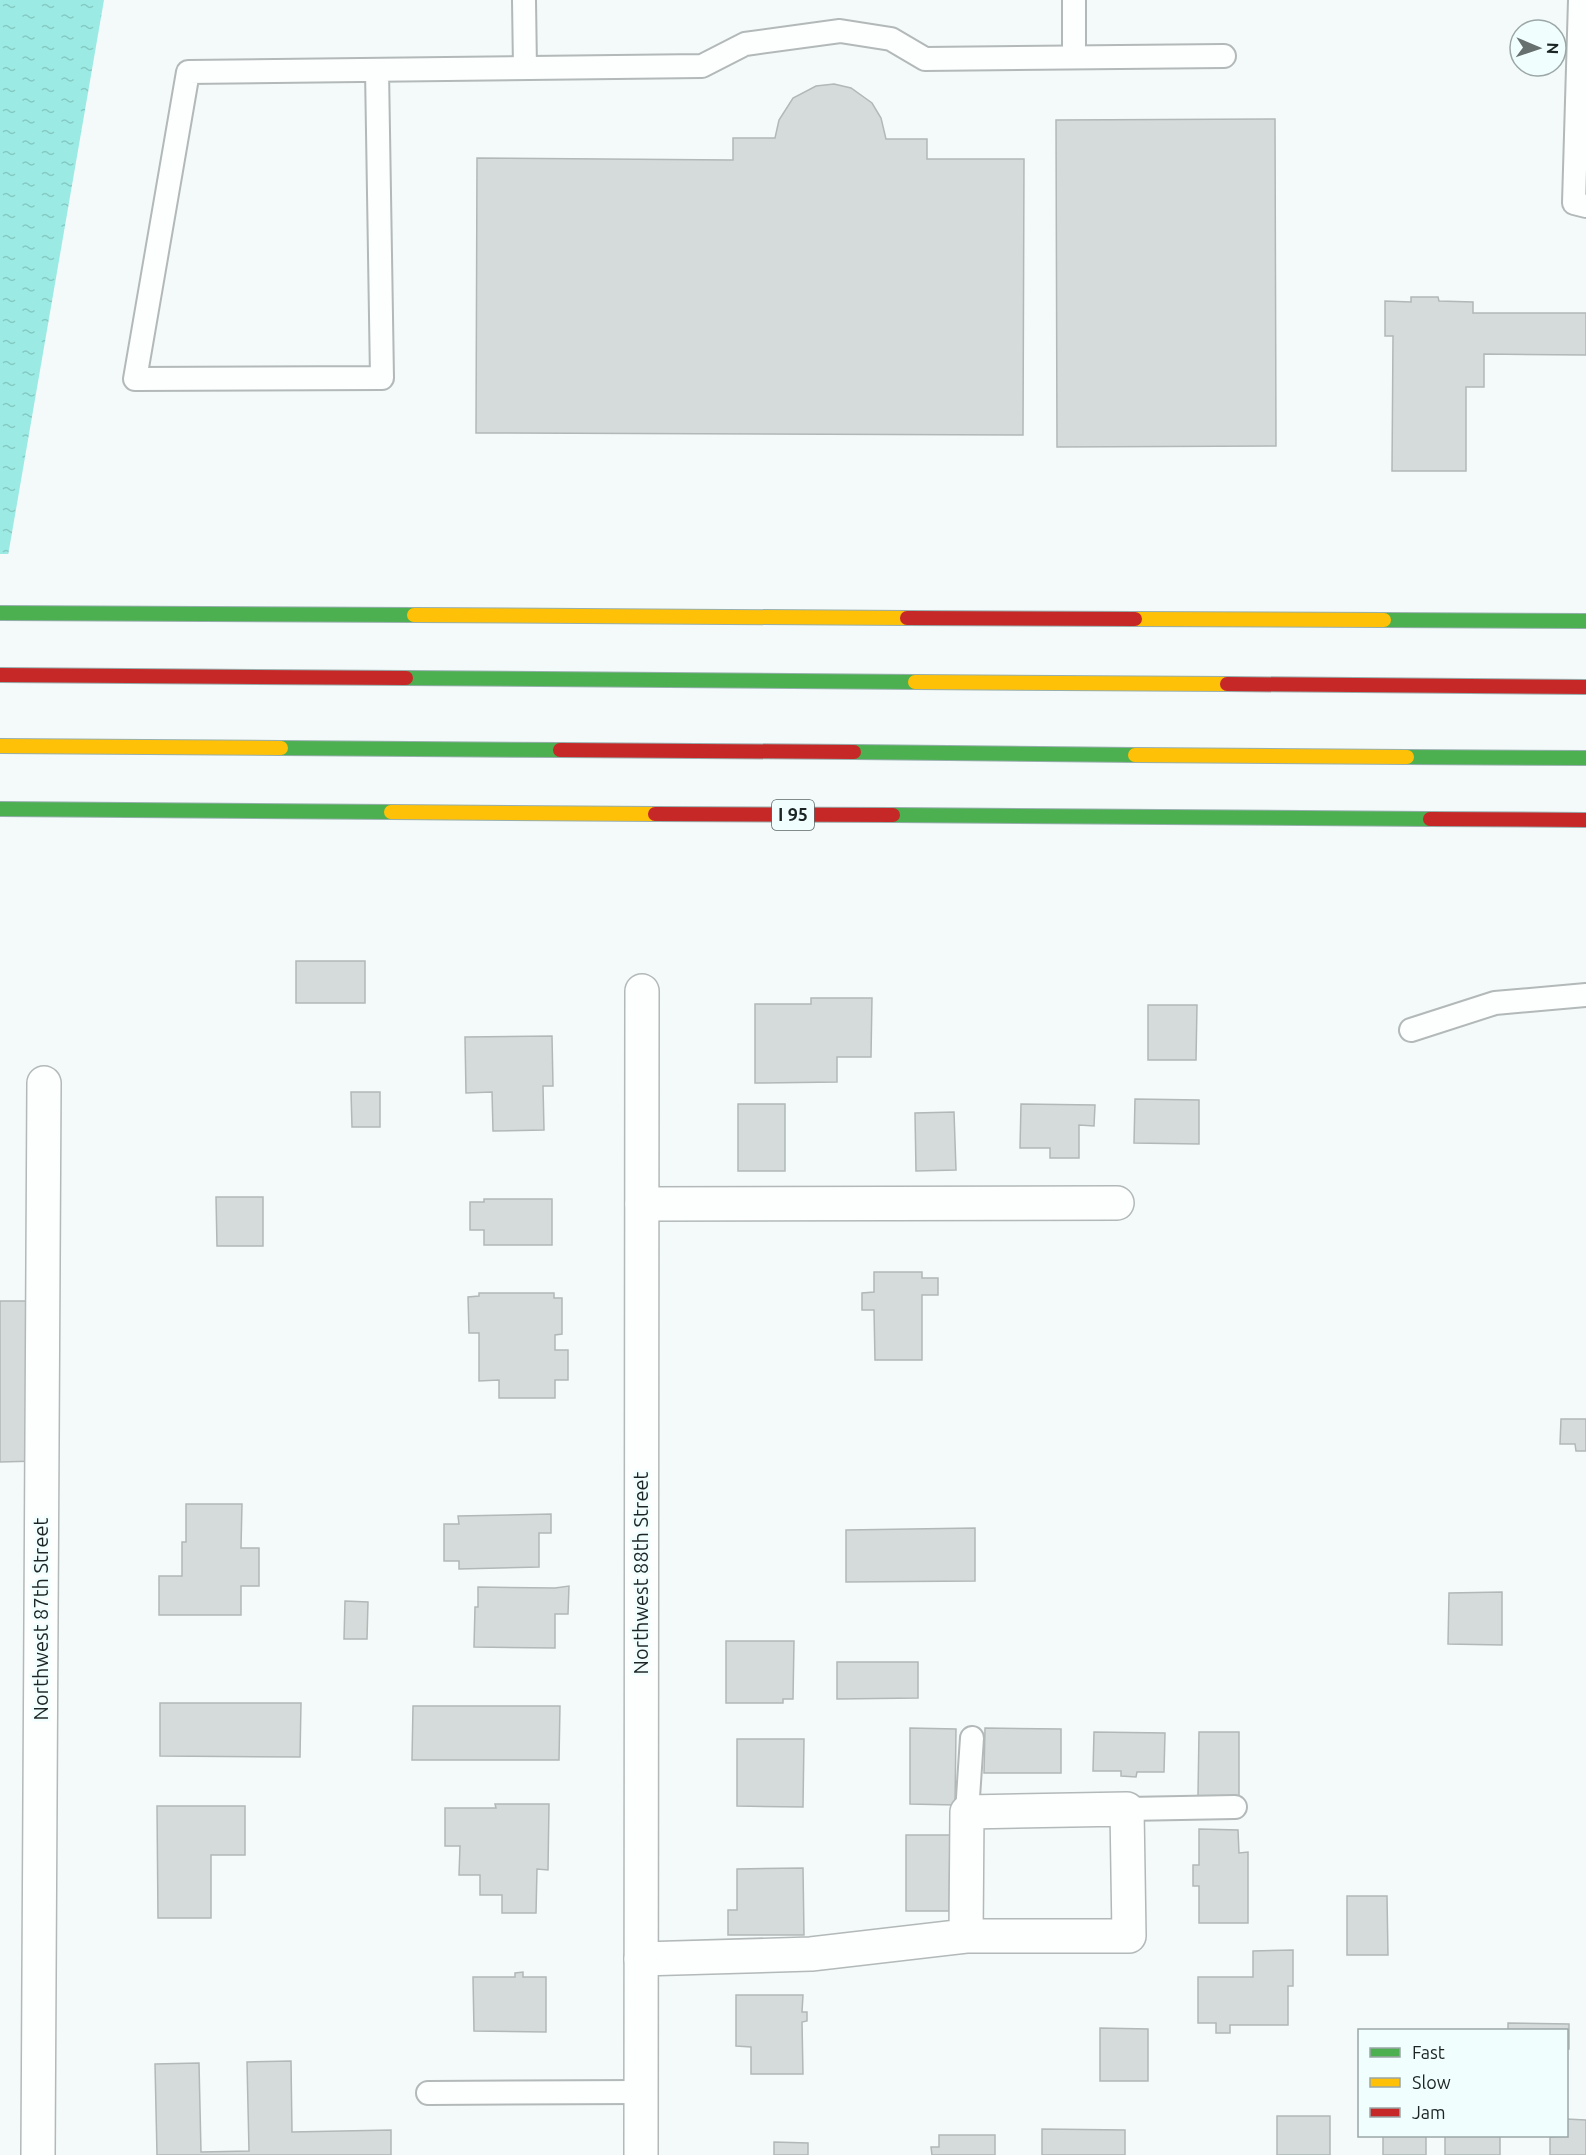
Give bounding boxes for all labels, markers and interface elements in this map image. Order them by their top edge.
north arrow [1508,18,1568,78]
text: N [1544,42,1562,55]
road number: I 95 [772,800,814,830]
street label: Northwest 88th Street [629,1471,652,1674]
street label: Northwest 87th Street [29,1517,52,1720]
legend [1358,2029,1568,2137]
text: Fast [1412,2042,1445,2062]
text: Slow [1412,2072,1451,2092]
text: Jam [1412,2102,1446,2122]

